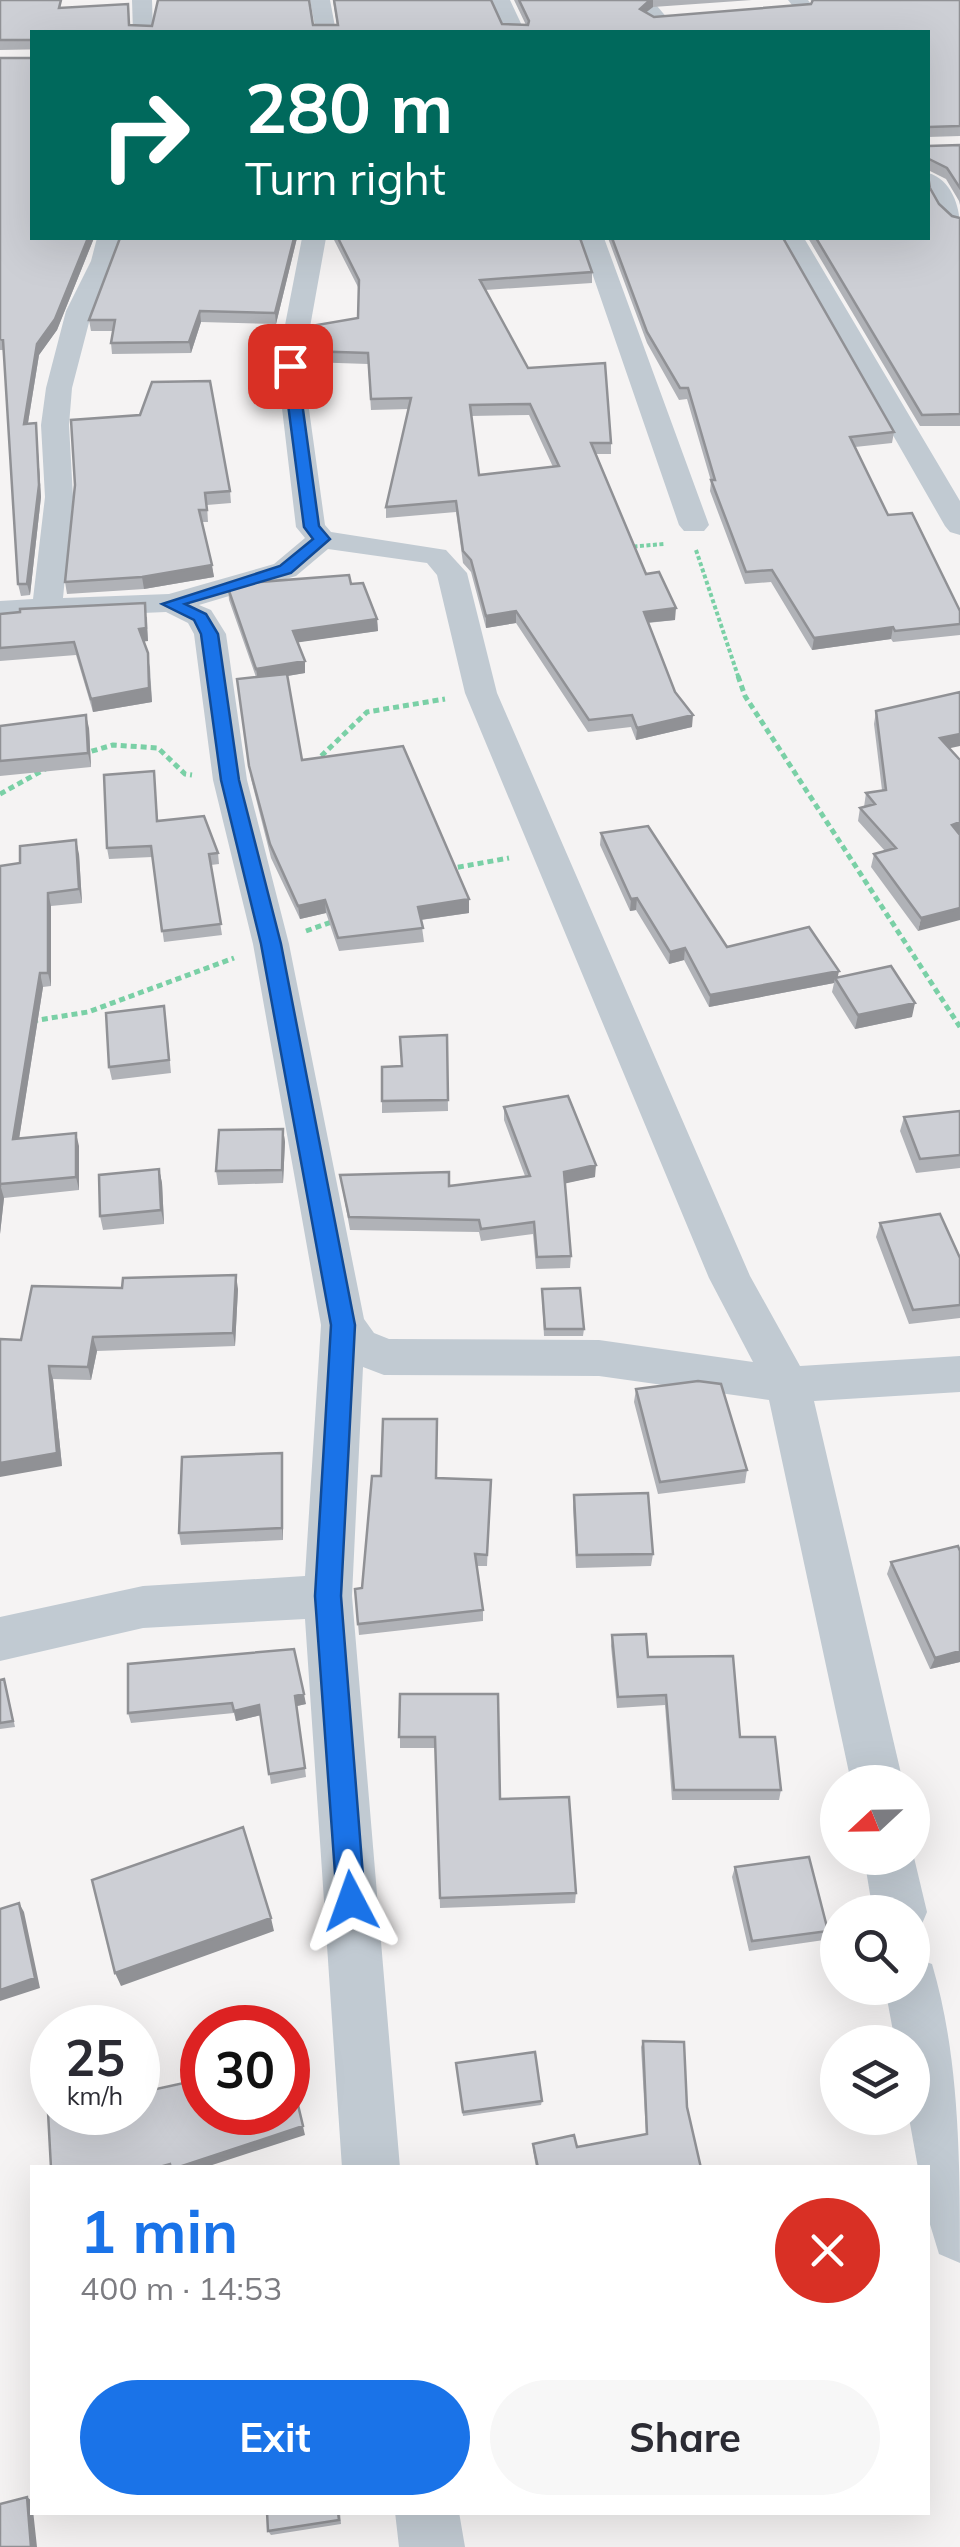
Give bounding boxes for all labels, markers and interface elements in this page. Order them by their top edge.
text: 280 m [245,63,453,151]
icon: right [80,70,210,200]
text: Turn right [245,150,446,206]
pin [248,324,333,409]
icon: arrive [263,339,318,394]
north arrow [820,1765,930,1875]
map controls [820,1765,930,2135]
position arrow [299,1849,403,1953]
button: search [820,1895,930,2005]
speed limit sign: 30 [180,2005,310,2135]
button: layers [820,2025,930,2135]
text: 25 [65,2026,125,2089]
text: km/h [67,2080,123,2111]
text: 1 min [80,2193,238,2268]
button: close [775,2198,880,2303]
text: 400 m · 14:53 [80,2268,282,2308]
button: Exit [80,2380,470,2495]
button: Share [490,2380,880,2495]

